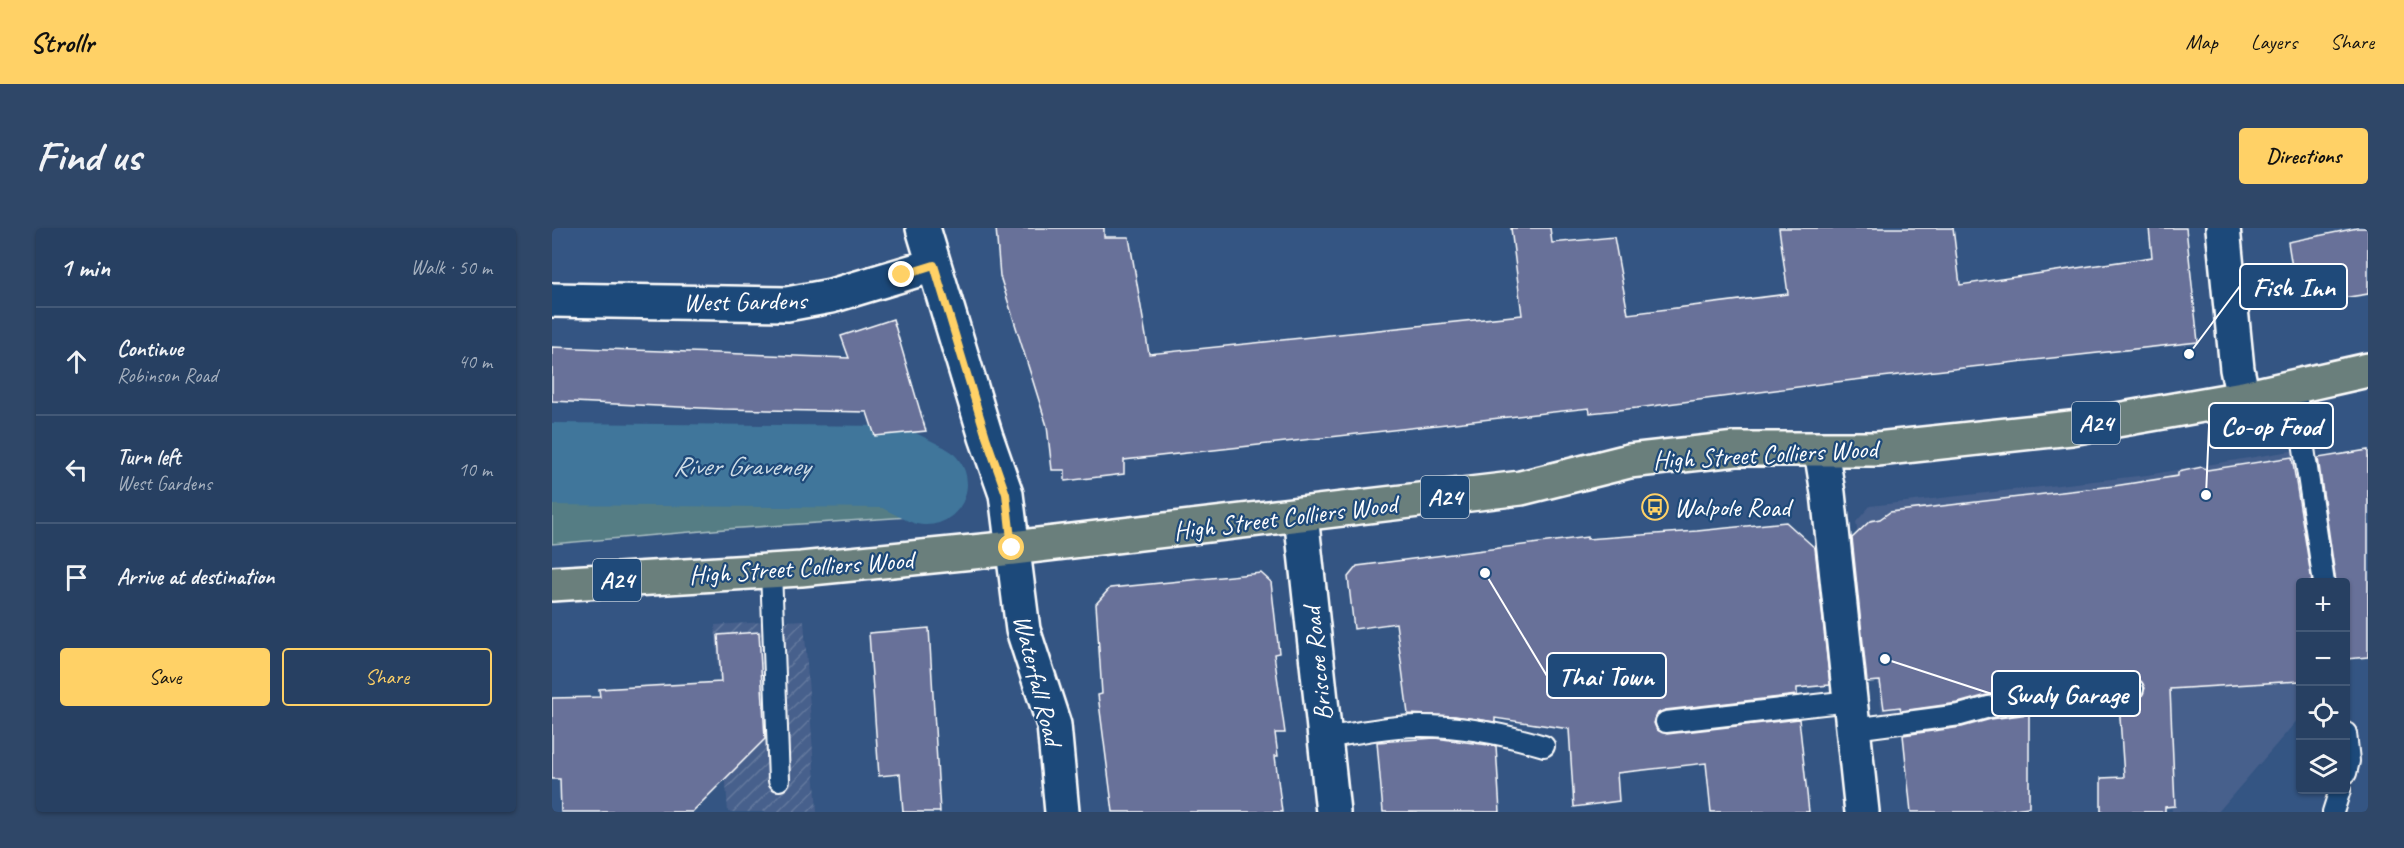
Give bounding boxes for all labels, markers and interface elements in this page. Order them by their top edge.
text: Strollr [30,25,94,60]
text: Map [2185,29,2218,55]
text: Layers [2251,29,2297,55]
text: Share [2330,29,2374,55]
button: Directions [2239,128,2368,184]
text: Find us [36,130,141,183]
text: 1 min [60,251,110,284]
text: Walk · 50 m [411,255,492,280]
route end [888,261,914,287]
callout: Fish Inn [2240,264,2347,309]
text: Fish Inn [2253,270,2337,304]
street label: West Gardens [683,284,809,319]
text: Continue [117,335,183,363]
icon: ahead [60,345,93,378]
text: 40 m [458,349,492,374]
text: Robinson Road [117,363,217,388]
road number: A24 [2072,402,2120,444]
callout: Co-op Food [2209,403,2333,448]
text: Co-op Food [2221,409,2326,443]
street label: High Street Colliers Wood [1652,432,1882,477]
text: Turn left [117,443,181,471]
water label: River Graveney [673,449,814,483]
icon: left [60,453,93,486]
text: 10 m [458,457,492,482]
text: West Gardens [117,471,212,496]
road number: A24 [1421,476,1469,518]
street label: High Street Colliers Wood [1171,487,1402,548]
place label: Walpole Road [1674,491,1794,524]
bus stop icon: Walpole Road [1640,492,1670,522]
route start [998,534,1024,560]
street label: High Street Colliers Wood [688,543,918,592]
road number: A24 [593,559,641,601]
icon: arrive [60,561,93,594]
text: Arrive at destination [117,563,274,591]
map controls [2296,578,2350,794]
button: + [2296,578,2350,632]
street label: Briscoe Road [1295,602,1340,722]
street label: Waterfall Road [1005,611,1071,752]
button: − [2296,632,2350,686]
button: Save [60,648,270,706]
button: Share [282,648,492,706]
callout: Thai Town [1547,653,1666,698]
text: Thai Town [1558,659,1655,693]
callout: Swaly Garage [1992,671,2140,716]
text: Swaly Garage [2004,677,2131,711]
button: locate [2296,686,2350,740]
button: layers [2296,740,2350,794]

